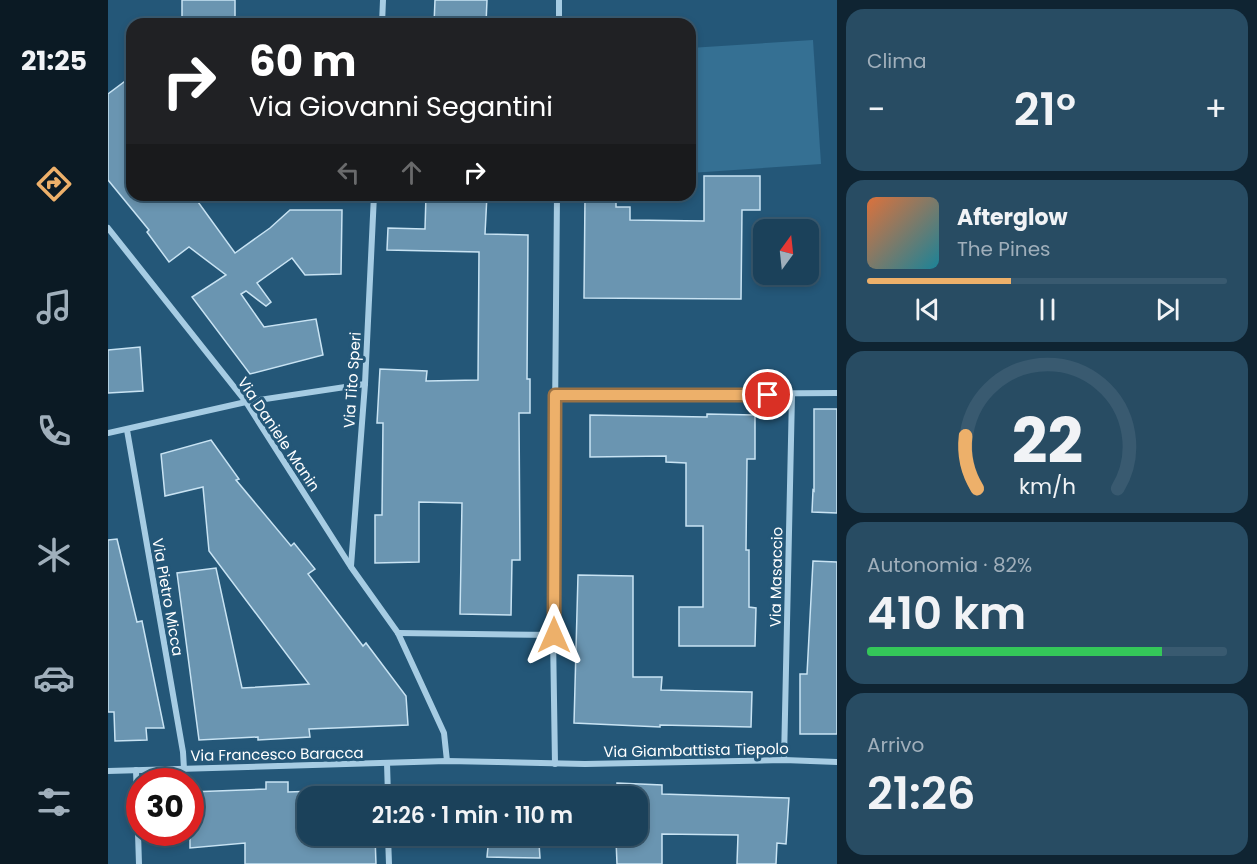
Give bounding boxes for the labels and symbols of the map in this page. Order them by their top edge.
north arrow [753,219,819,285]
street label: Via Tito Speri [338,331,366,429]
pin [742,369,793,420]
street label: Via Daniele Manin [233,372,325,496]
street label: Via Masaccio [765,527,787,627]
street label: Via Pietro Micca [147,536,189,658]
position arrow [522,603,586,667]
street label: Via Giambattista Tiepolo [603,738,789,762]
street label: Via Francesco Baracca [190,742,364,766]
speed limit sign: 30 [126,768,204,846]

